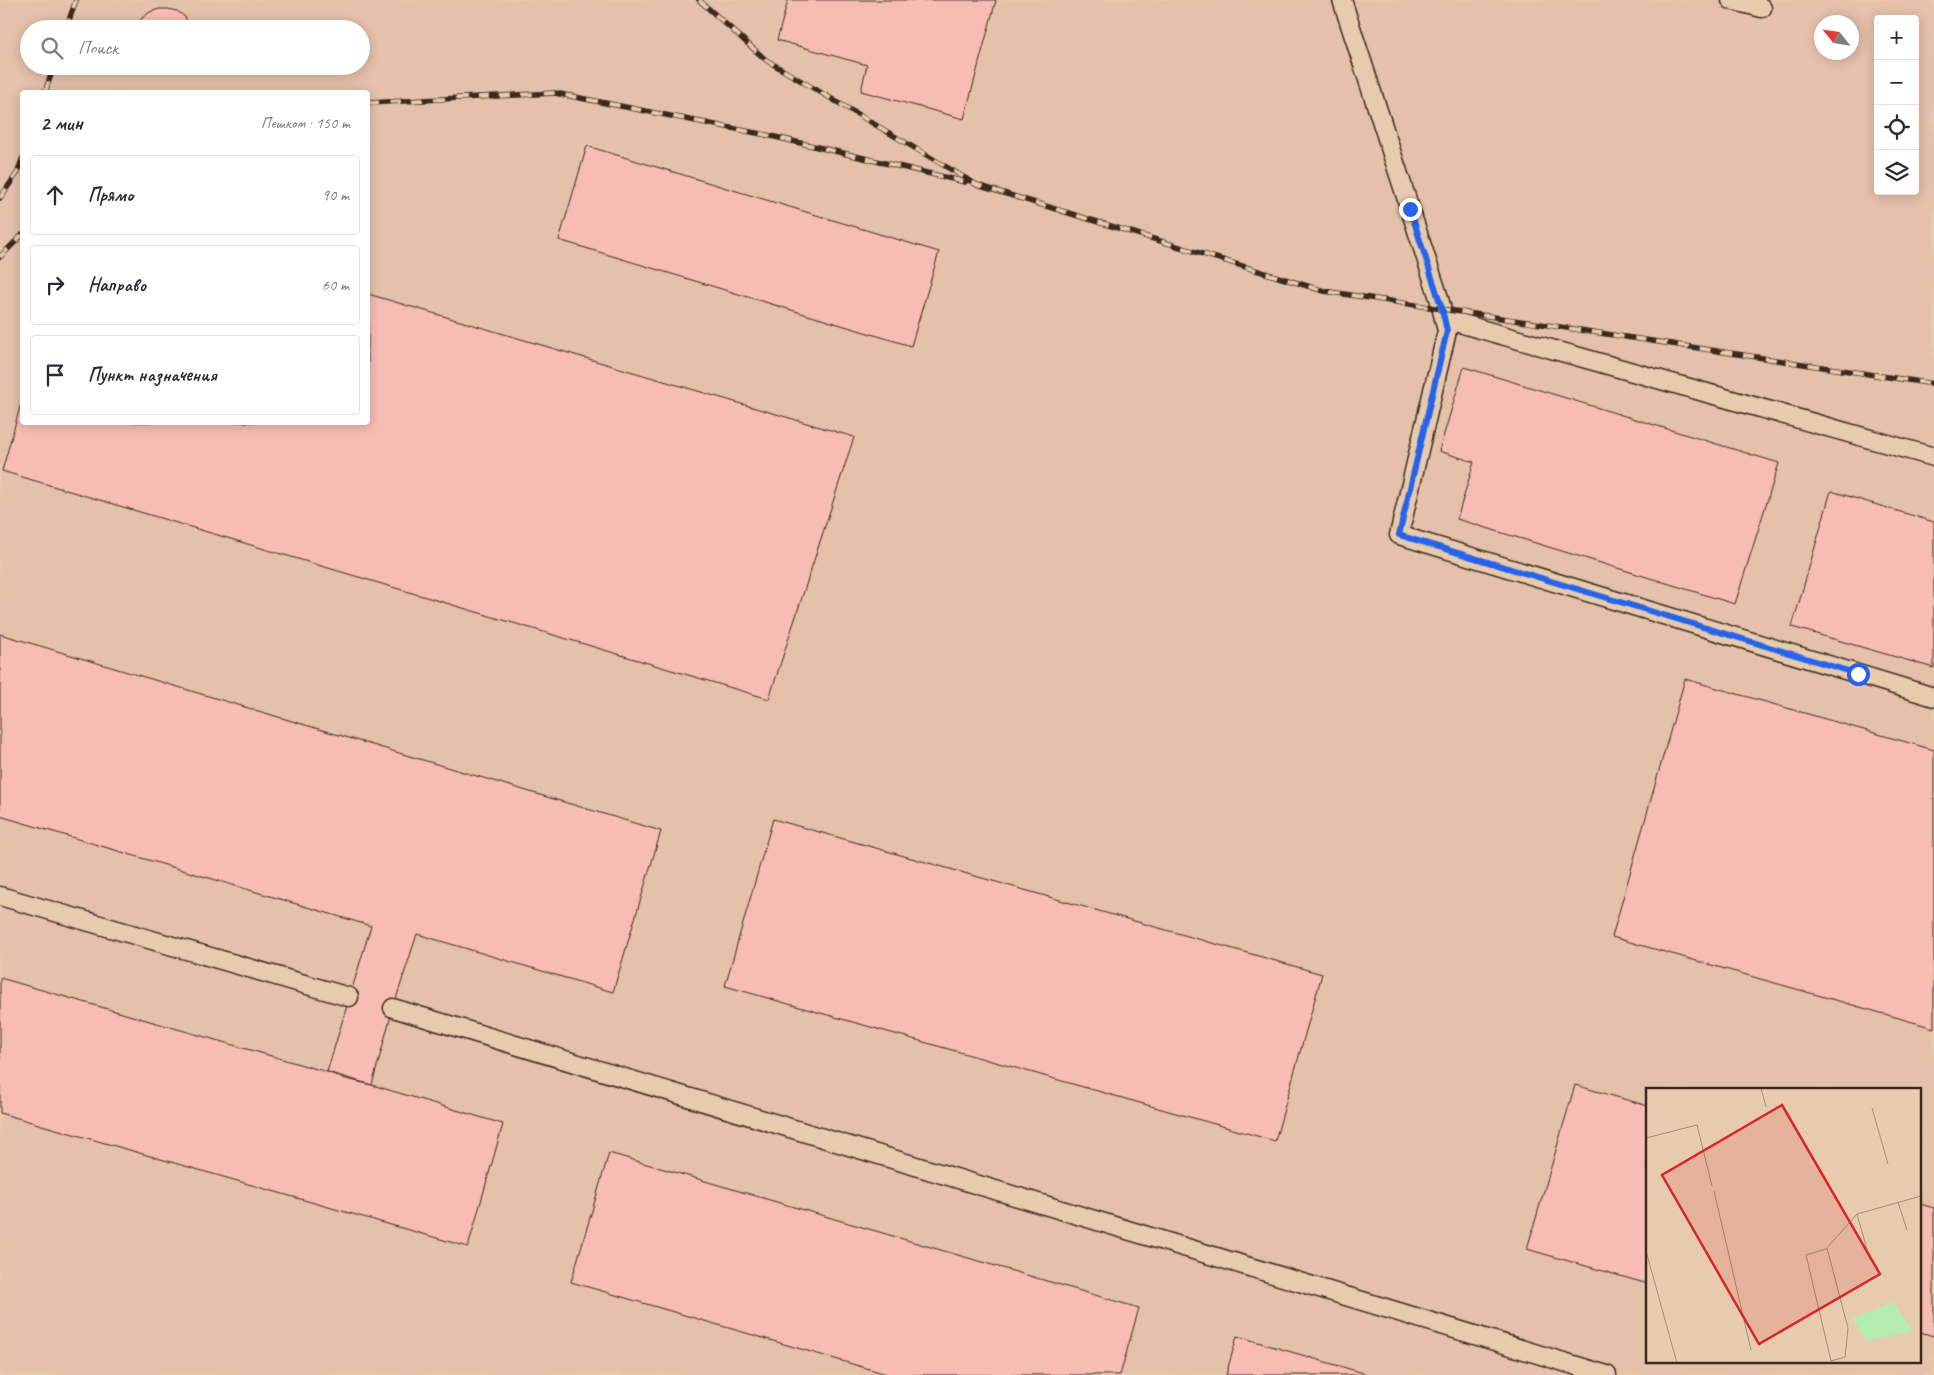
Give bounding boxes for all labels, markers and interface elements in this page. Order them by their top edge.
north arrow [1814,15,1859,60]
map controls [1874,15,1919,195]
button: + [1874,15,1919,60]
search box [20,20,370,75]
icon: search [38,34,66,62]
text: Поиск [78,36,118,60]
button: − [1874,60,1919,105]
button: locate [1874,105,1919,150]
text: 2 мин [40,110,83,136]
text: Пешком · 150 m [261,113,350,133]
button: layers [1874,150,1919,195]
icon: ahead [41,181,69,209]
text: Прямо [88,183,133,207]
text: 90 m [322,185,349,205]
route end [1399,198,1422,221]
icon: right [41,271,69,299]
text: Направо [88,273,146,297]
text: 60 m [322,275,349,295]
icon: arrive [41,361,69,389]
text: Пункт назначения [88,363,217,387]
route start [1847,663,1870,686]
inset map [1646,1088,1922,1362]

